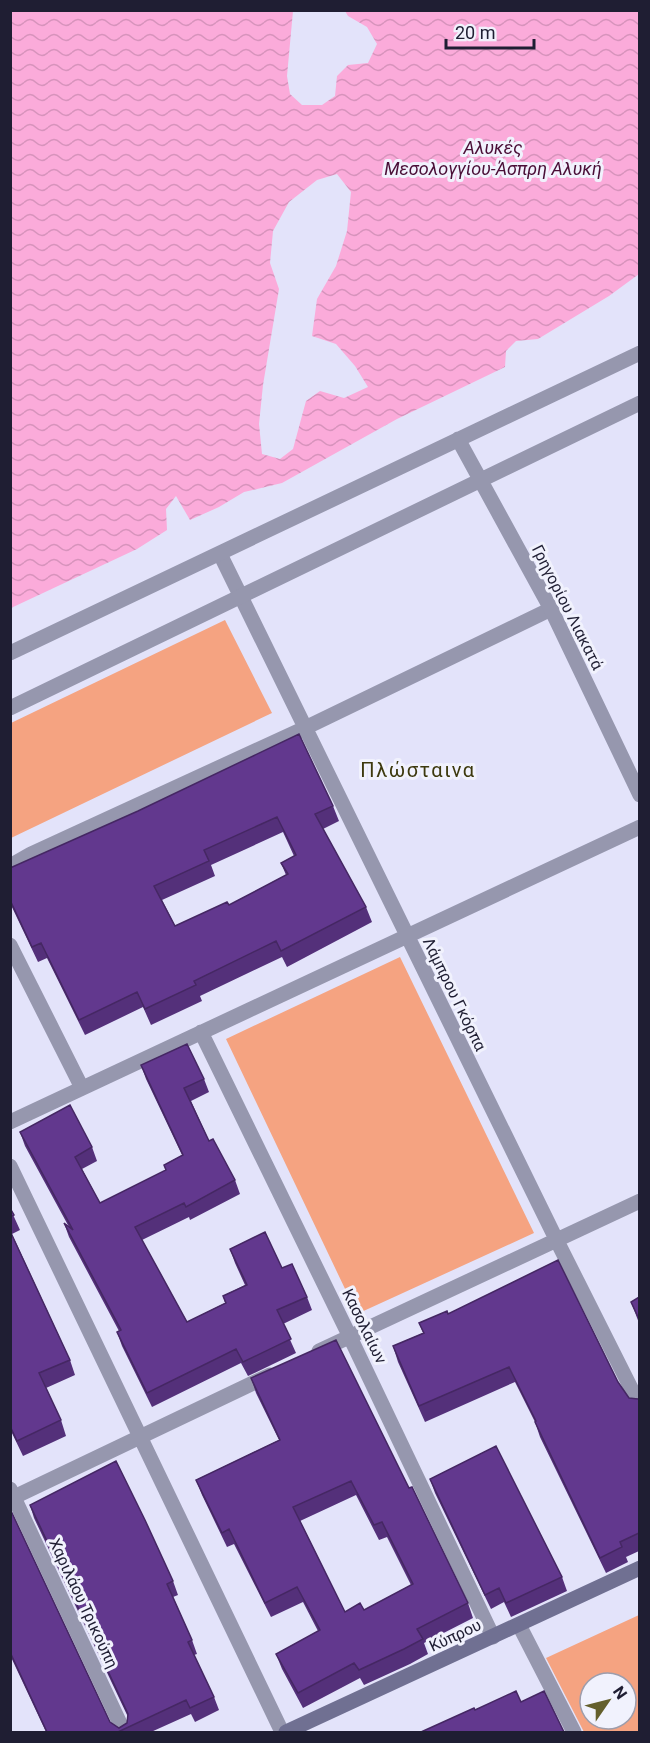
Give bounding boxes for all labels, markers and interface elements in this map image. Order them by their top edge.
scale bar [446,12,534,50]
text: 20 m [455,22,495,43]
water label: Αλυκές Μεσολογγίου-Άσπρη Αλυκή [384,137,602,179]
street label: Γρηγορίου Λιακατά [528,542,607,673]
district label: Πλώσταινα [360,758,476,782]
street label: Λάμπρου Γκόρπα [419,934,490,1054]
street label: Κασολαίων [338,1286,391,1367]
street label: Χαριλάου Τρικούπη [45,1535,122,1671]
street label: Κύπρου [426,1615,484,1656]
north arrow [578,1671,638,1731]
text: N [609,1683,631,1703]

